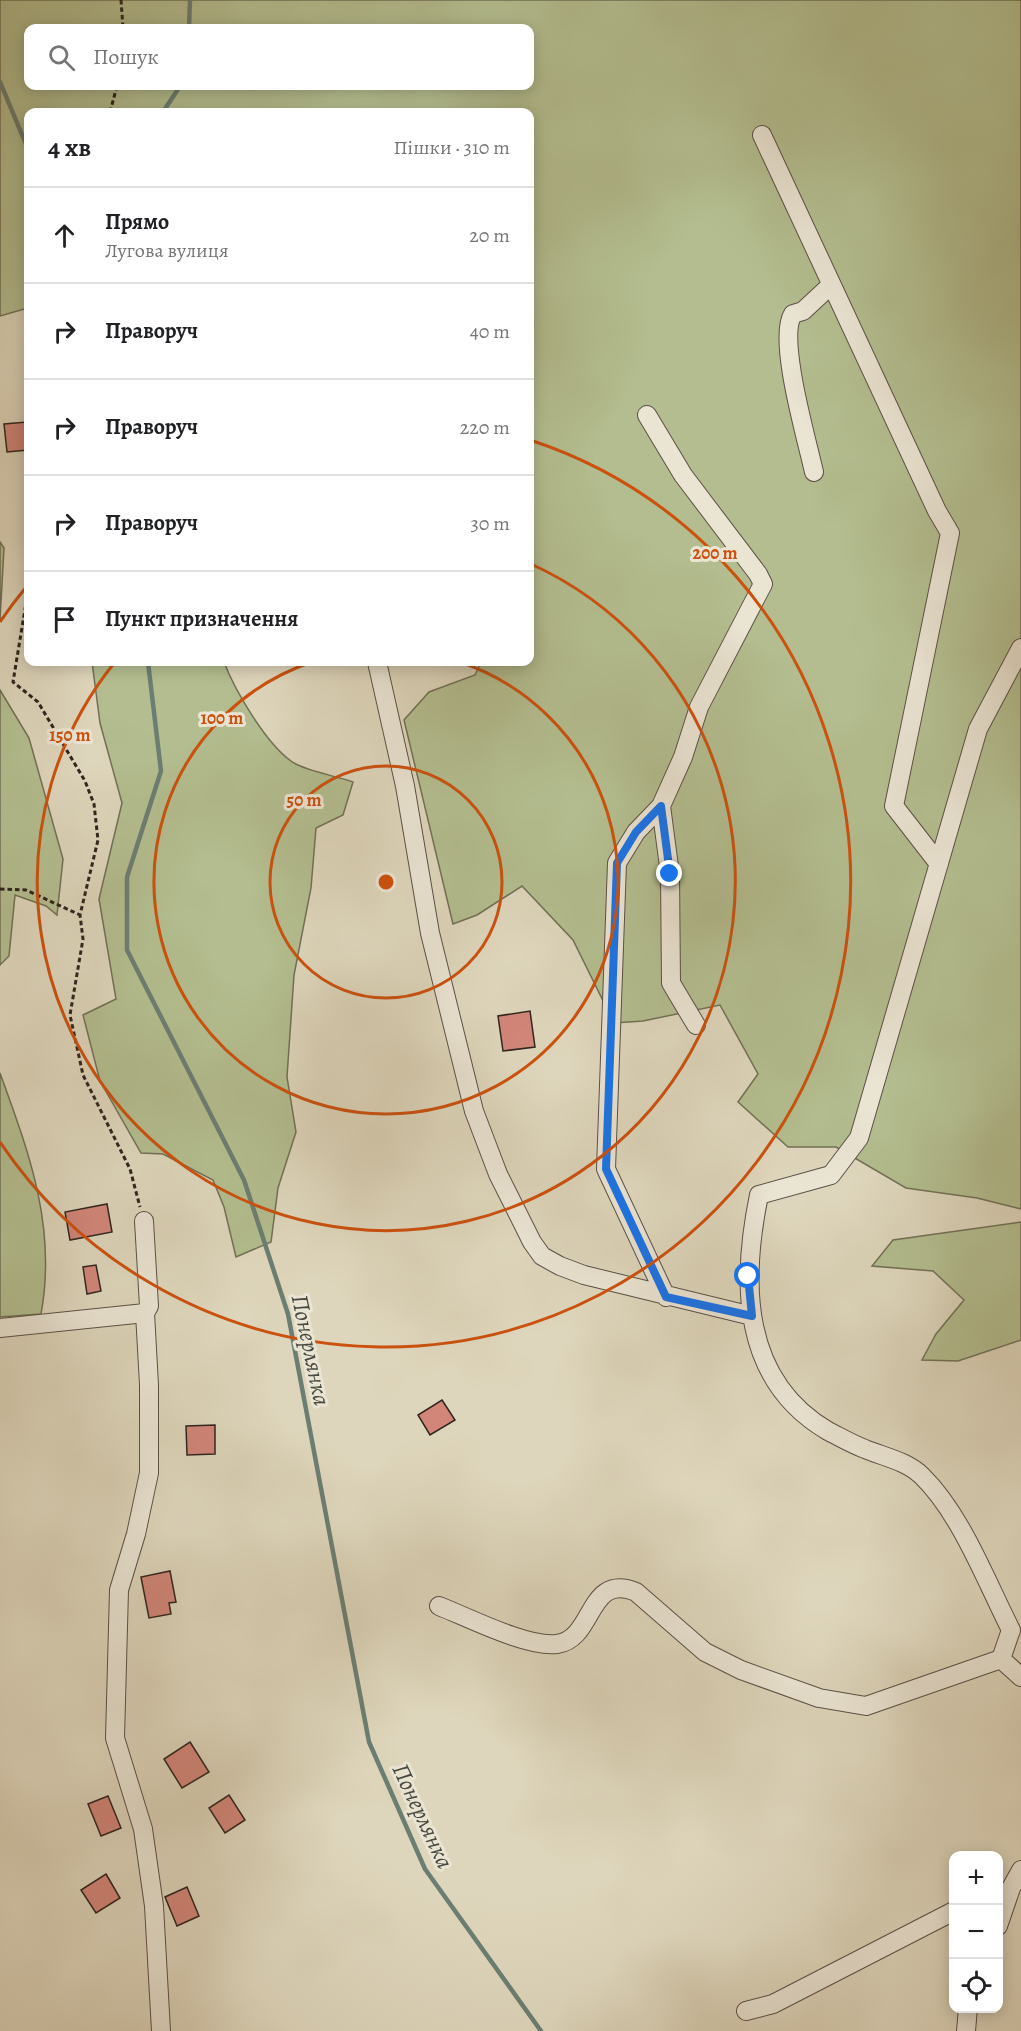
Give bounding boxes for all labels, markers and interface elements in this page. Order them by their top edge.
search box [24,24,534,90]
icon: search [45,41,78,74]
text: Пошук [93,42,159,72]
text: 4 хв [48,130,91,165]
text: Пішки · 310 m [394,134,510,161]
text: Прямо [105,207,169,237]
icon: ahead [48,219,81,252]
text: 20 m [469,222,510,249]
text: Лугова вулиця [105,237,229,264]
icon: right [48,315,81,348]
text: Праворуч [105,316,198,346]
text: 40 m [470,318,510,345]
icon: right [48,411,81,444]
text: Праворуч [105,412,198,442]
text: 220 m [460,414,510,441]
icon: right [48,507,81,540]
text: Праворуч [105,508,198,538]
text: 30 m [470,510,510,537]
text: 200 m [692,541,738,565]
icon: arrive [48,603,81,636]
text: Пункт призначення [105,604,298,634]
text: 100 m [201,706,243,730]
text: 150 m [49,723,91,747]
text: 50 m [287,788,321,812]
route end [656,860,682,886]
centre of rings [376,872,396,892]
route start [734,1262,760,1288]
water label: Понерлянка [284,1292,338,1408]
water label: Понерлянка [385,1758,461,1874]
map controls [949,1851,1003,2013]
button: + [949,1851,1003,1905]
button: − [949,1905,1003,1959]
button: locate [949,1959,1003,2013]

